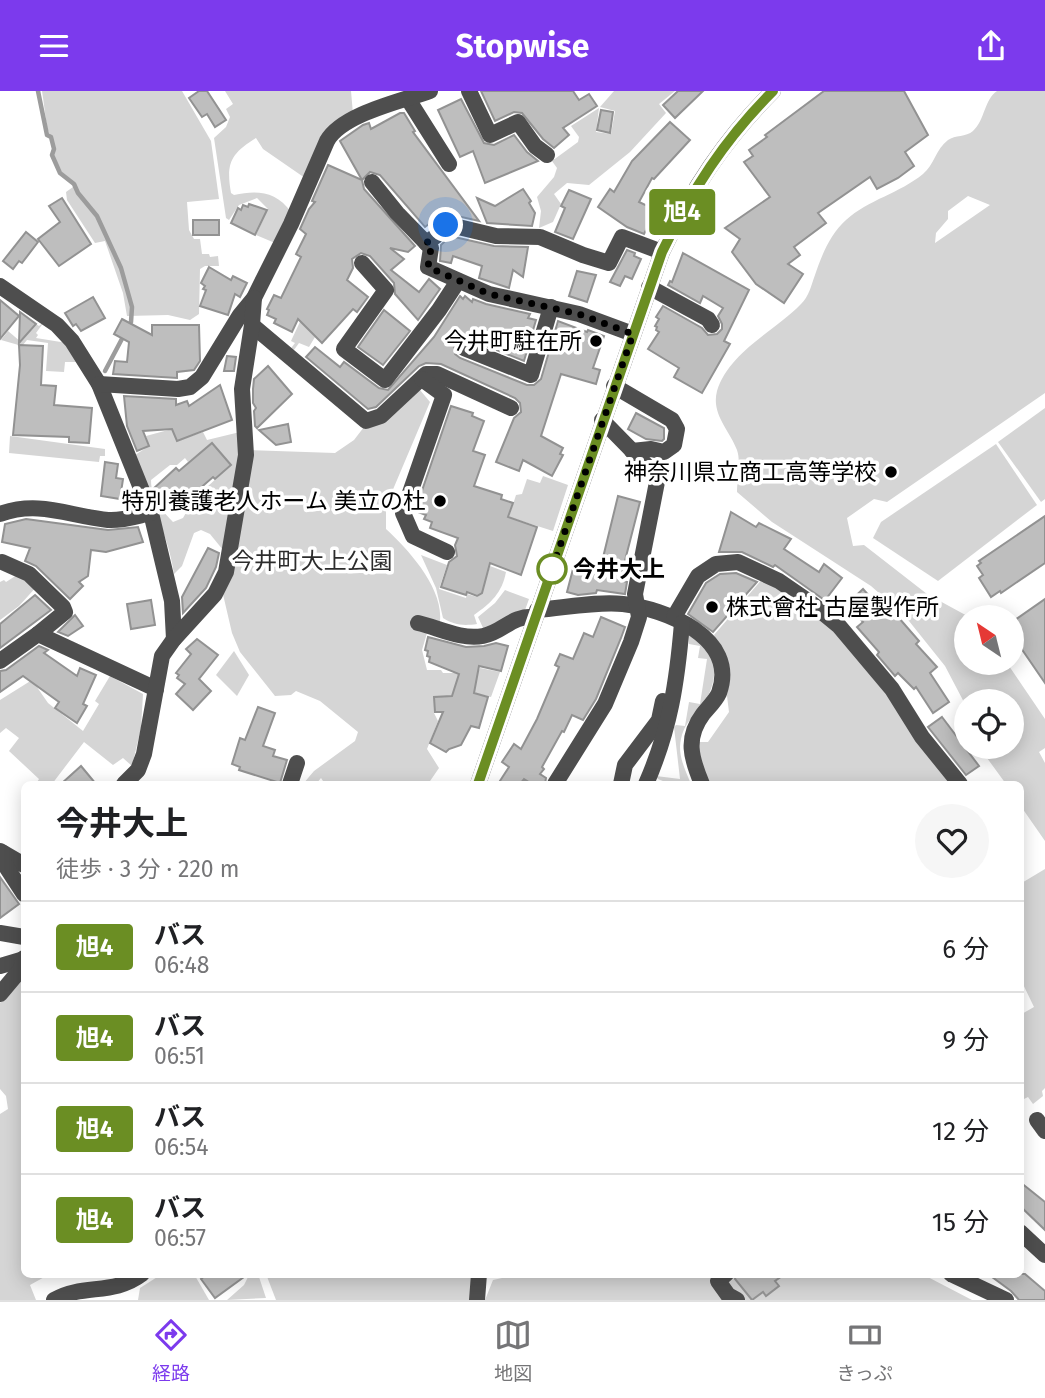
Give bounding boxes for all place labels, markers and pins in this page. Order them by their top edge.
place label: 今井町駐在所 [444,327,582,355]
marker: 今井町駐在所 [588,333,604,349]
place label: 神奈川県立商工高等学校 [624,458,877,486]
marker: 神奈川県立商工高等学校 [883,464,899,480]
place label: 特別養護老人ホーム 美立の杜 [122,487,426,515]
marker: 特別養護老人ホーム 美立の杜 [432,493,448,509]
marker: 今井大上 [537,554,567,584]
place label: 今井大上 [573,555,665,583]
place label: 株式會社 古屋製作所 [726,593,939,621]
marker: 株式會社 古屋製作所 [704,599,720,615]

